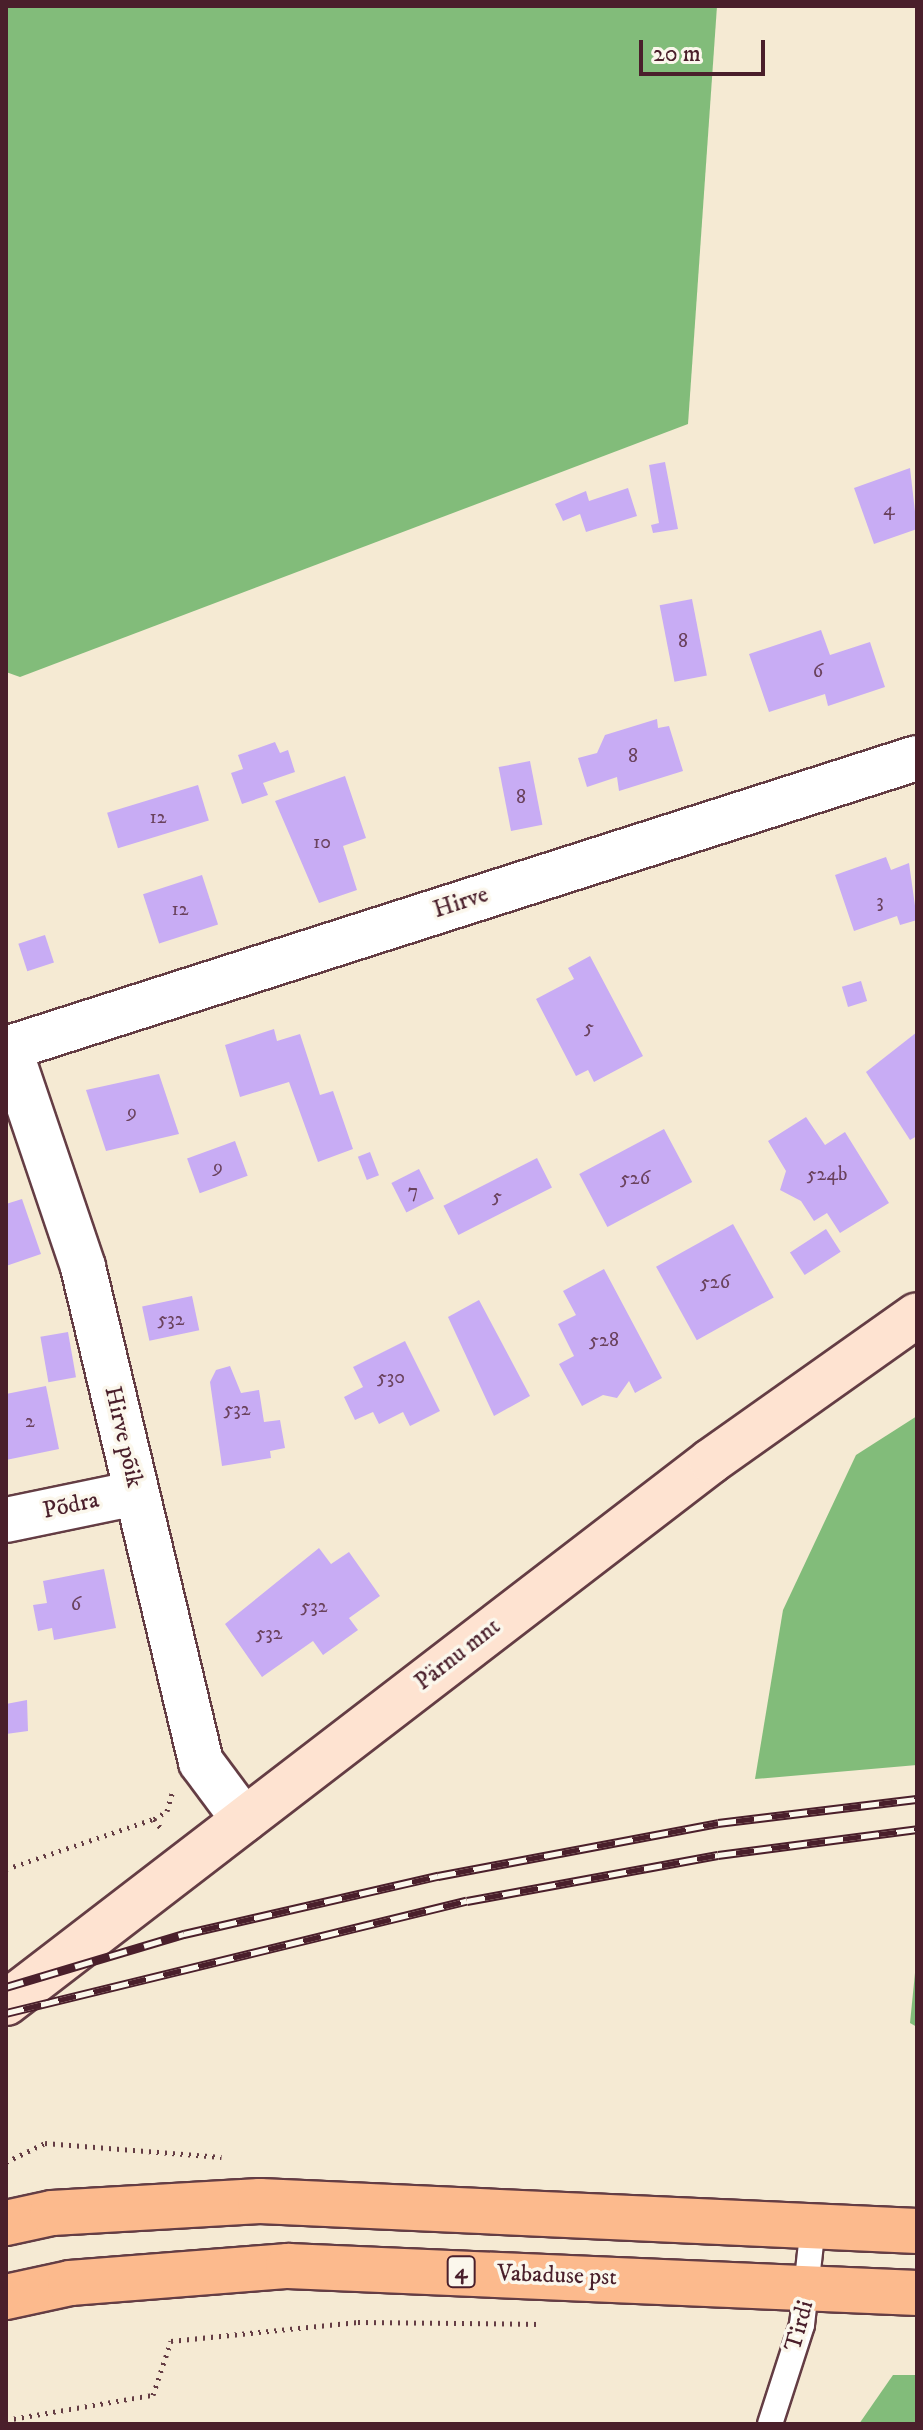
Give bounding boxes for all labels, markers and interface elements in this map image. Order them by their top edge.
scale bar [643,24,769,74]
text: 20 m [653,39,701,69]
house number: 4 [883,497,895,521]
house number: 8 [678,629,688,653]
house number: 6 [813,659,823,683]
house number: 8 [628,744,638,768]
house number: 8 [516,785,526,809]
house number: 12 [149,805,167,829]
house number: 10 [313,830,331,854]
street label: Hirve [430,881,492,925]
house number: 3 [876,889,884,913]
house number: 12 [171,897,189,921]
house number: 5 [584,1015,594,1039]
house number: 9 [127,1100,137,1124]
house number: 9 [213,1155,223,1179]
house number: 524b [807,1162,847,1186]
house number: 526 [620,1166,650,1190]
house number: 7 [408,1179,418,1203]
house number: 5 [492,1184,502,1208]
house number: 526 [700,1270,730,1294]
house number: 532 [157,1307,185,1331]
house number: 528 [589,1328,619,1352]
house number: 530 [377,1365,405,1389]
street label: Hirve põik [97,1384,149,1490]
house number: 532 [223,1397,251,1421]
house number: 2 [25,1409,35,1433]
street label: Põdra [40,1486,102,1526]
house number: 6 [71,1592,81,1616]
house number: 532 [300,1594,328,1618]
street label: Pärnu mnt [410,1613,506,1697]
house number: 532 [255,1621,283,1645]
road number: 4 [445,2254,477,2290]
street label: Vabaduse pst [497,2260,617,2292]
street label: Tirdi [779,2298,821,2354]

